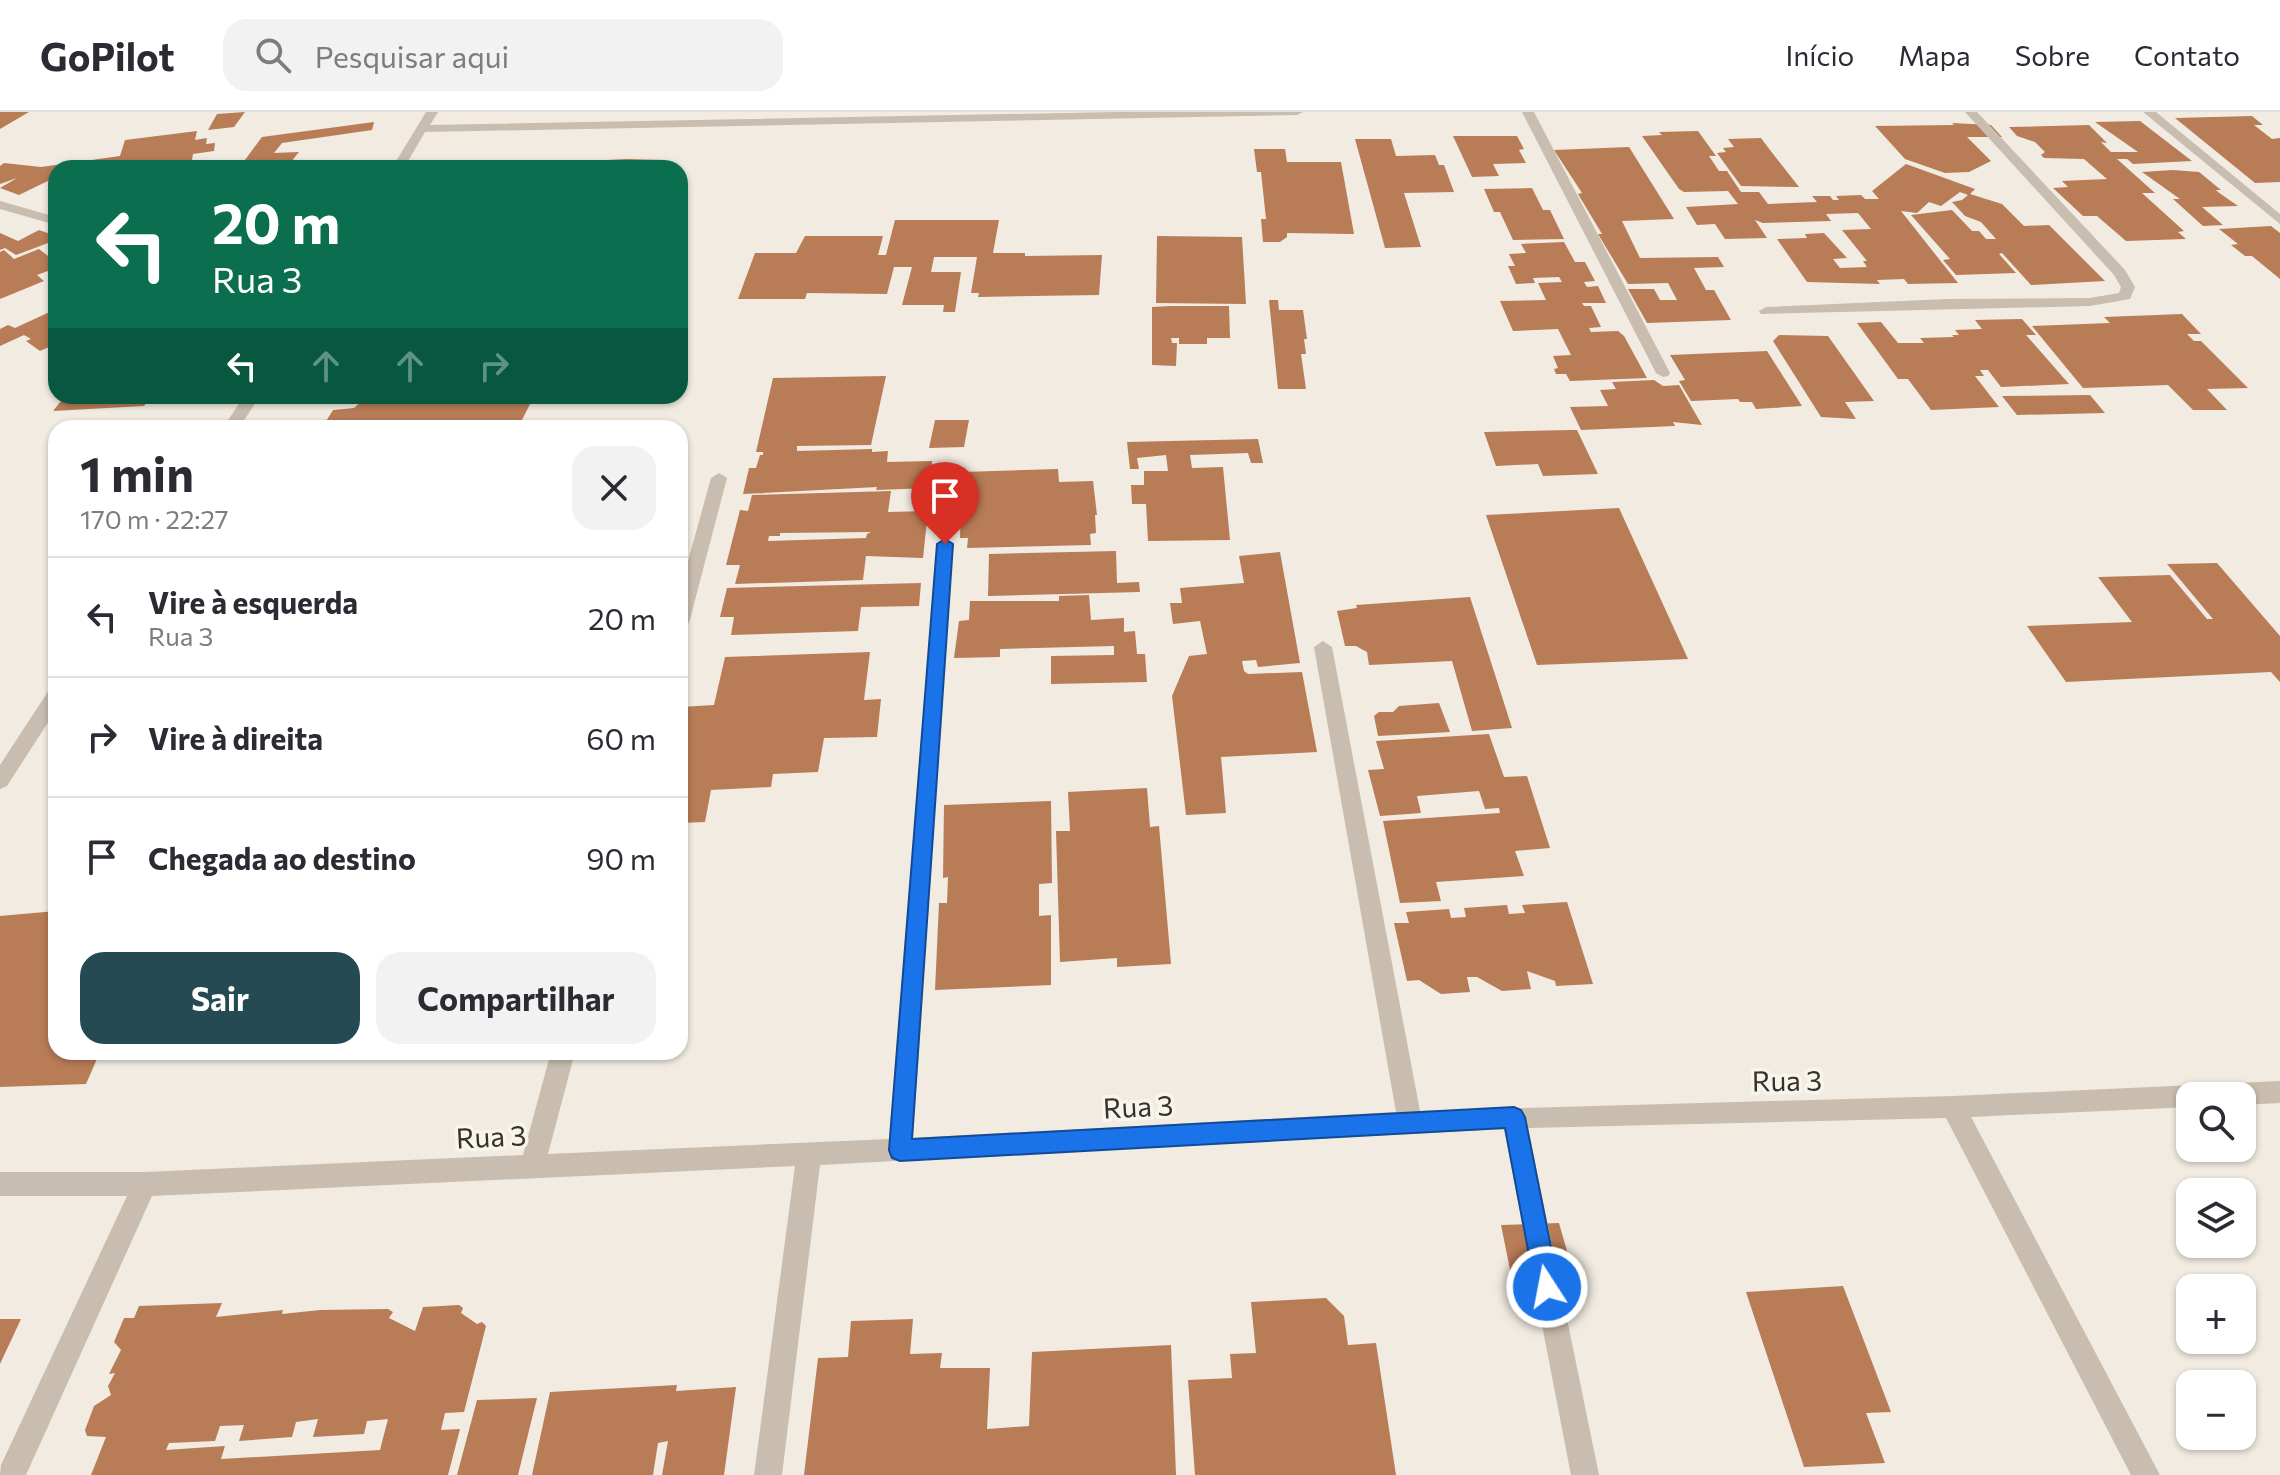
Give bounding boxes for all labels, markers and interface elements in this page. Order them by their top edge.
search box [223,19,783,91]
text: GoPilot [40,32,175,79]
icon: search [251,33,295,77]
text: Pesquisar aqui [315,37,509,74]
text: Início [1785,38,1854,72]
text: Mapa [1898,38,1971,72]
text: Sobre [2015,38,2090,72]
text: Contato [2134,38,2240,72]
text: 20 m [212,187,340,256]
icon: left [80,192,184,296]
text: Rua 3 [212,256,302,300]
icon: left [220,344,264,388]
icon: ahead [304,344,348,388]
icon: ahead [388,344,432,388]
icon: right [472,344,516,388]
text: 1 min [80,443,194,502]
button: close [572,446,656,530]
pin [911,462,979,544]
icon: arrive [923,474,967,518]
text: 170 m · 22:27 [80,503,229,534]
text: Vire à esquerda [148,583,358,620]
icon: left [80,595,124,639]
text: 20 m [588,599,656,636]
text: Rua 3 [148,620,213,651]
icon: right [80,715,124,759]
text: Vire à direita [148,719,323,756]
text: 60 m [586,719,656,756]
icon: arrive [80,835,124,879]
text: Chegada ao destino [148,839,416,876]
text: 90 m [586,839,656,876]
button: Sair [80,952,360,1044]
button: Compartilhar [376,952,656,1044]
street label: Rua 3 [1752,1062,1822,1098]
map controls [2176,1082,2256,1450]
button: search [2176,1082,2256,1162]
street label: Rua 3 [1102,1087,1174,1125]
street label: Rua 3 [455,1117,527,1155]
button: layers [2176,1178,2256,1258]
position arrow [1505,1245,1589,1329]
button: + [2176,1274,2256,1354]
button: − [2176,1370,2256,1450]

